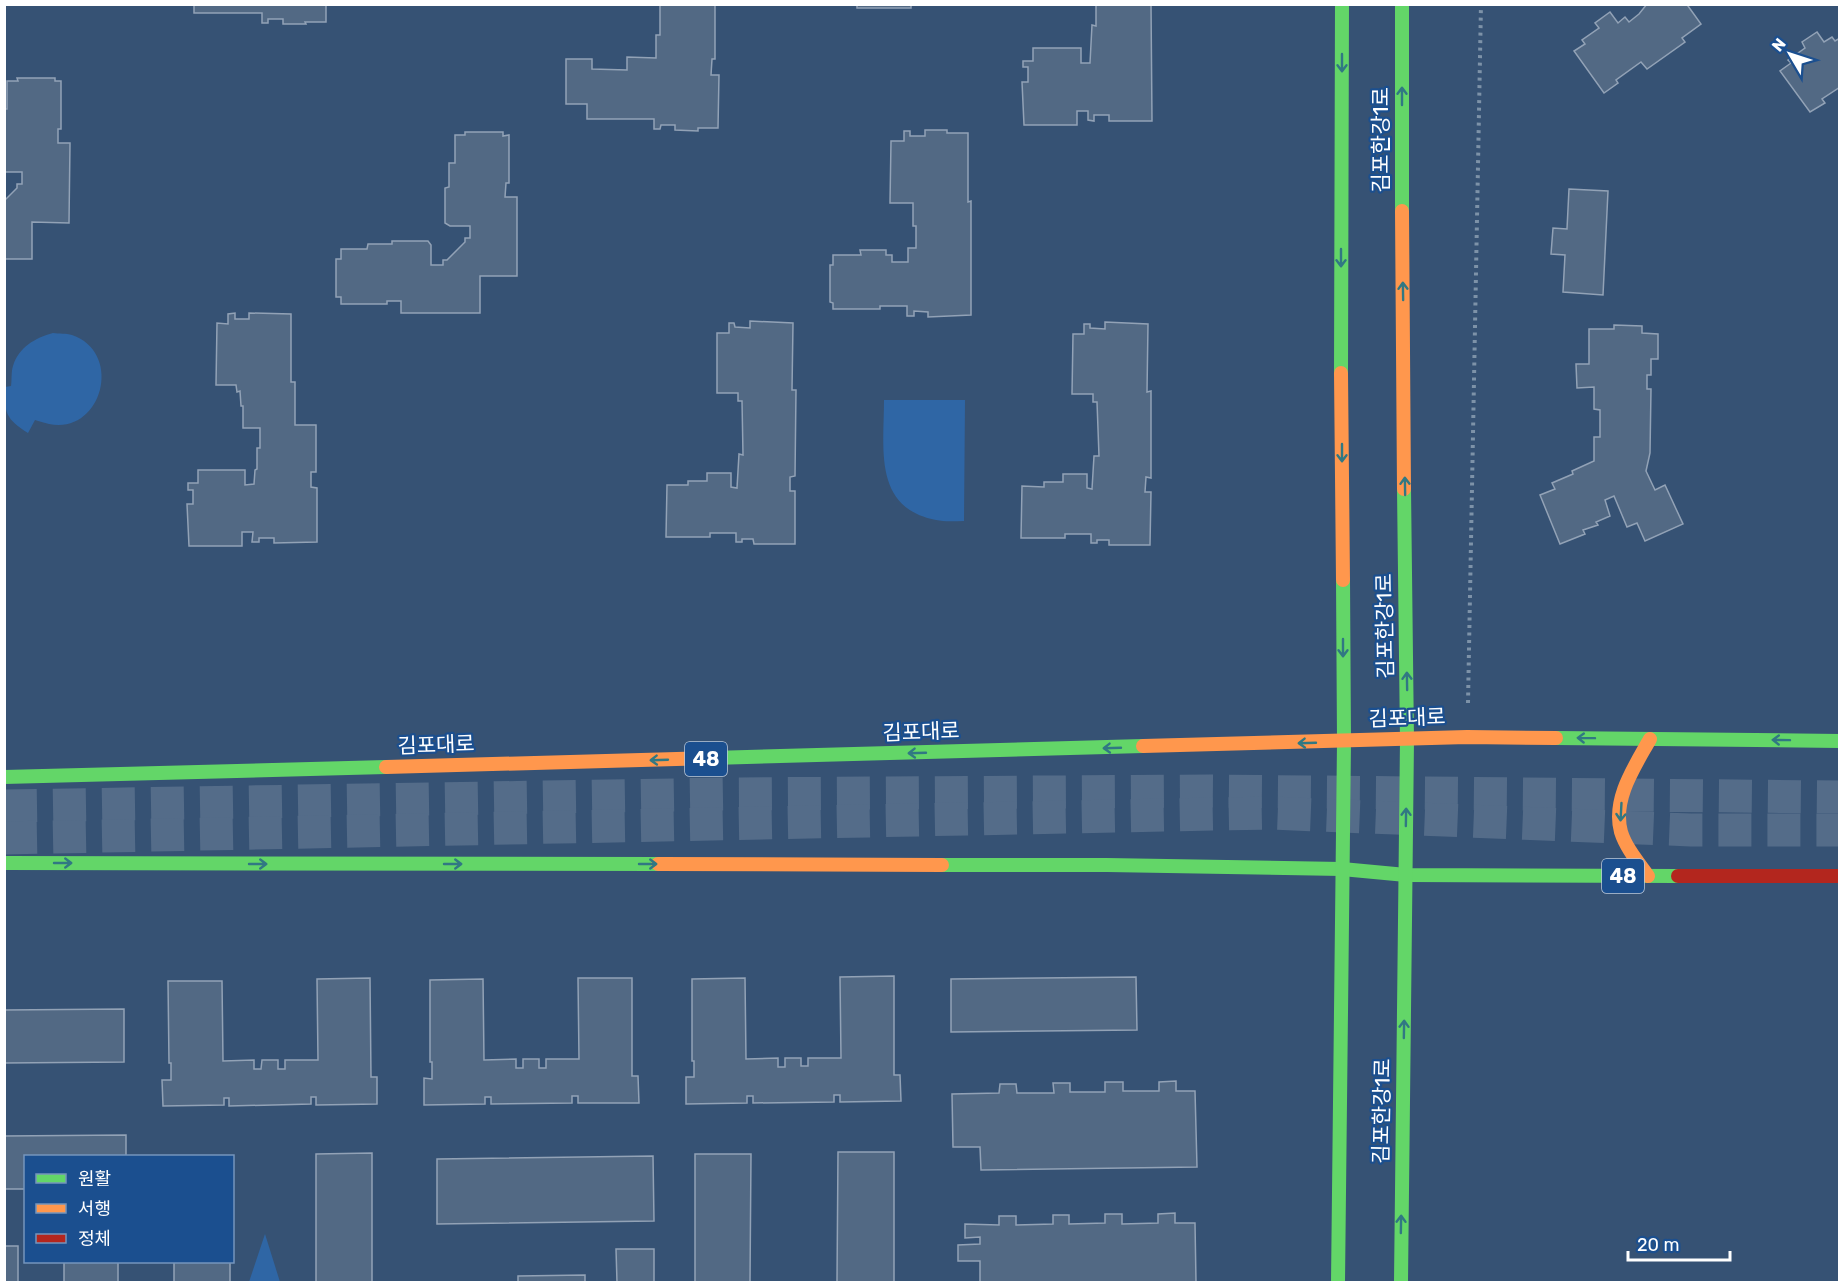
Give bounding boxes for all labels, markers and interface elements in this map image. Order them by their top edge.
north arrow [1760,24,1820,84]
text: N [1768,34,1790,55]
one-way arrow [1336,52,1348,72]
street label: 김포한강1로 [1368,87,1393,193]
one-way arrow [1396,87,1408,107]
one-way arrow [1335,247,1347,267]
one-way arrow [1397,282,1409,302]
one-way arrow [1336,442,1348,462]
one-way arrow [1399,477,1411,497]
street label: 김포한강1로 [1371,573,1398,679]
one-way arrow [1337,637,1349,657]
one-way arrow [1401,672,1413,692]
street label: 김포대로 [1368,704,1446,731]
street label: 김포대로 [882,718,960,745]
street label: 김포대로 [397,731,475,758]
one-way arrow [1577,733,1597,744]
one-way arrow [1772,734,1792,746]
one-way arrow [1297,737,1317,748]
road number: 48 [685,742,727,776]
one-way arrow [1103,742,1123,753]
one-way arrow [908,747,928,759]
one-way arrow [650,754,670,766]
one-way arrow [1615,801,1626,821]
one-way arrow [1400,807,1412,827]
one-way arrow [52,857,72,869]
one-way arrow [247,858,267,870]
one-way arrow [442,858,462,870]
one-way arrow [637,858,657,870]
road number: 48 [1602,859,1644,893]
one-way arrow [1398,1020,1410,1040]
street label: 김포한강1로 [1368,1058,1395,1164]
legend [24,1155,234,1263]
text: 원활 [78,1168,111,1190]
text: 서행 [78,1198,111,1220]
one-way arrow [1396,1215,1407,1235]
scale bar [1628,1224,1730,1262]
text: 정체 [78,1228,111,1250]
text: 20 m [1637,1234,1679,1256]

